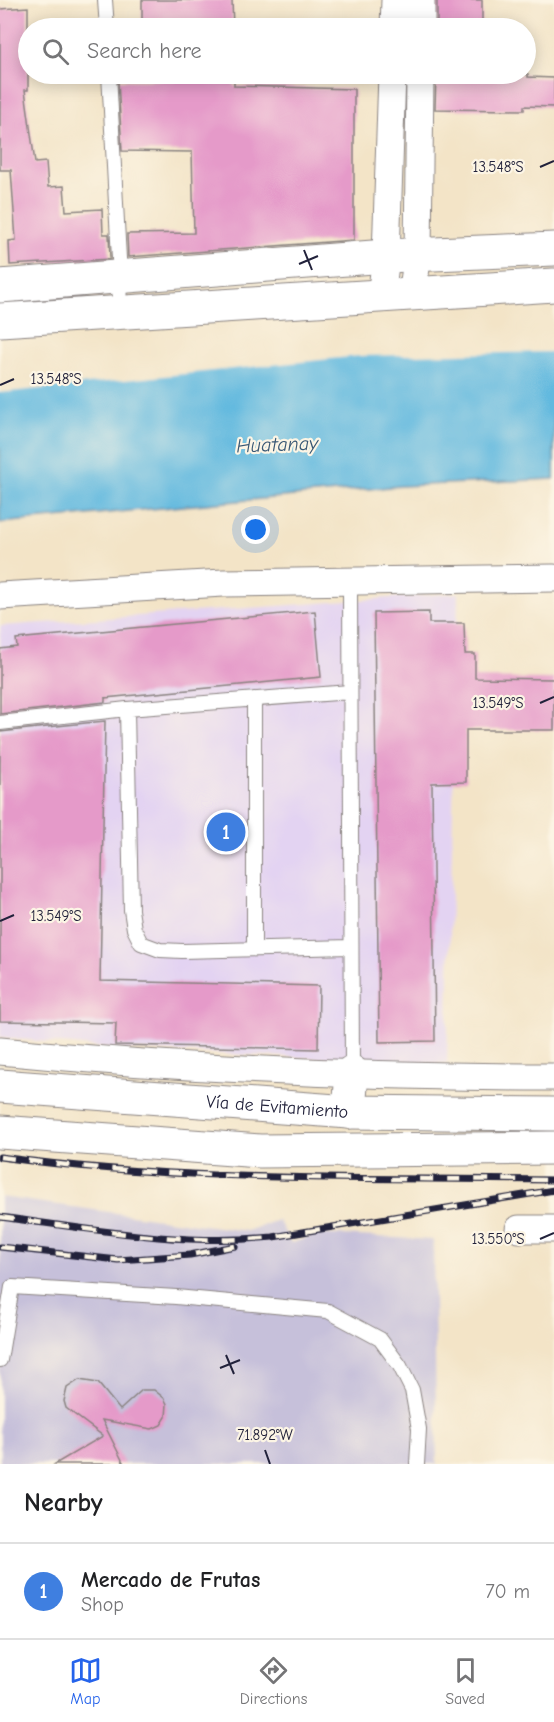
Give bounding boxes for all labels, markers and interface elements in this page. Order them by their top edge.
search box [18,18,536,84]
icon: search [39,35,72,68]
text: Search here [87,38,202,64]
text: 13.548°S [473,158,523,176]
text: 13.548°S [31,370,81,388]
water label: Huatanay [236,432,319,457]
your location [241,515,270,544]
text: 13.549°S [472,694,524,712]
pin: 1 [206,810,246,854]
text: 13.549°S [30,907,82,925]
street label: Vía de Evitamiento [205,1091,349,1123]
text: 13.550°S [471,1230,525,1248]
text: 71.892°W [237,1426,293,1444]
text: Nearby [24,1488,103,1518]
text: Mercado de Frutas [81,1567,260,1593]
text: 1 [40,1580,47,1603]
text: 70 m [485,1580,530,1603]
text: Shop [81,1593,124,1616]
tab: Map [69,1654,102,1708]
tab: Directions [240,1654,307,1708]
tab: Saved [445,1654,485,1708]

